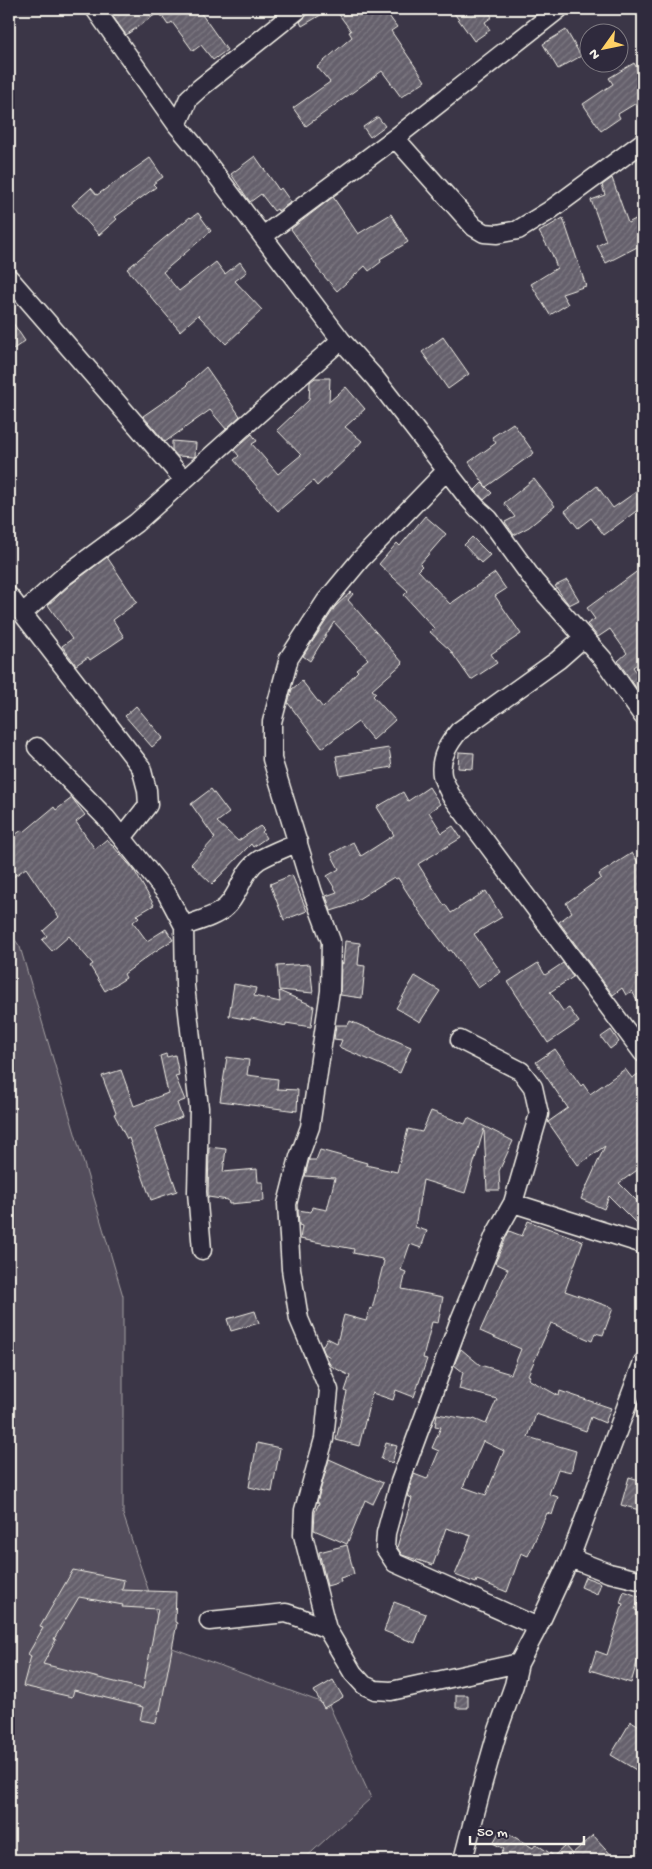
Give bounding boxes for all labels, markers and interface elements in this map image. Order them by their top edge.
north arrow [580,22,630,72]
text: N [586,45,605,62]
scale bar [470,1814,583,1846]
text: 50 m [477,1824,508,1842]

